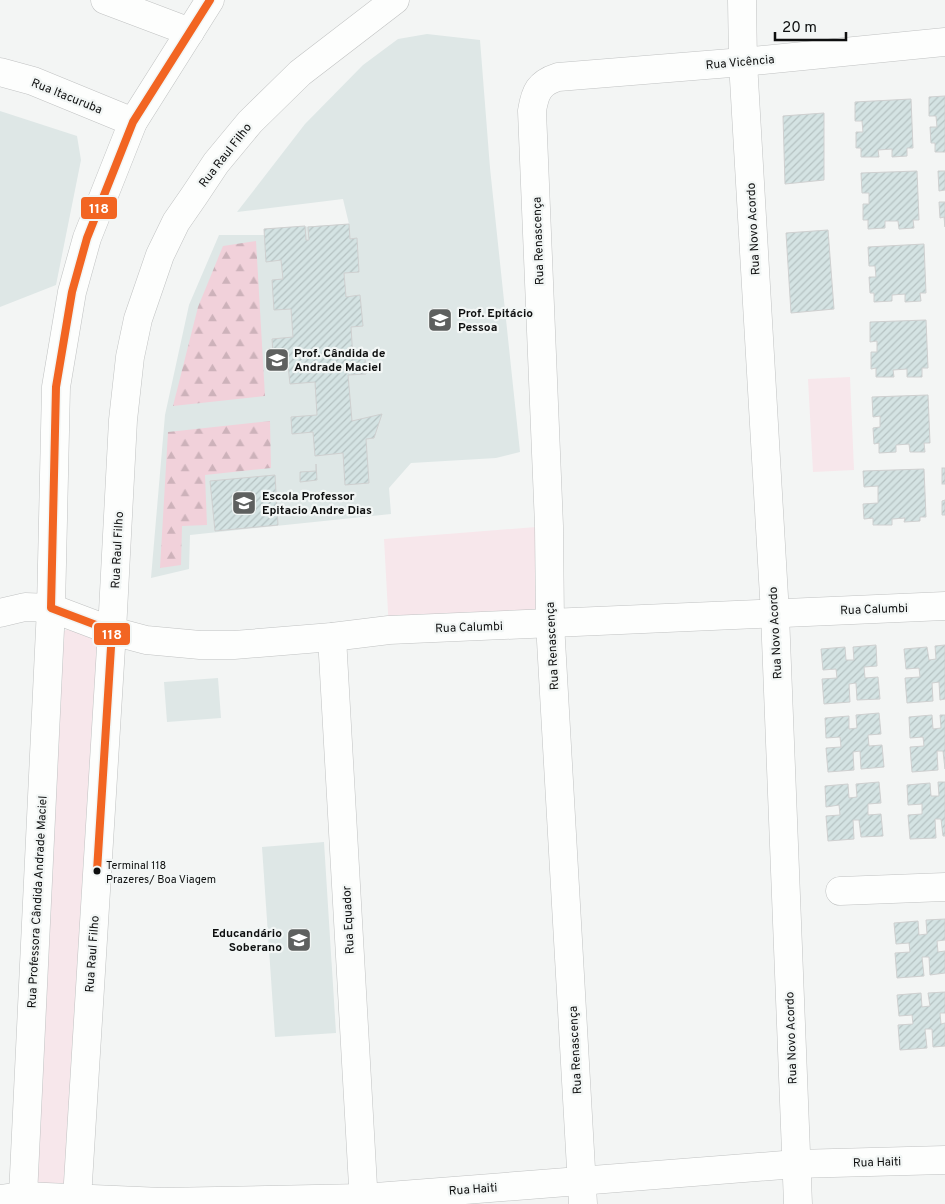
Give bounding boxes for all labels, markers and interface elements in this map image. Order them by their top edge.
scale bar [775,10,846,42]
text: 20 m [782,19,817,38]
street label: Rua Vicência [705,52,775,74]
street label: Rua Itacuruba [29,75,105,118]
street label: Rua Raul Filho [196,120,256,191]
street label: Rua Novo Acordo [744,182,764,276]
line badge: 118 [80,196,118,220]
street label: Rua Renascença [529,196,549,285]
text: 118 [89,201,109,218]
place label: Prof. Epitácio Pessoa [458,306,533,336]
school or university icon: Prof. Epitácio Pessoa [427,307,453,333]
place label: Prof. Cândida de Andrade Maciel [294,346,386,376]
school or university icon: Prof. Cândida de Andrade Maciel [264,347,290,373]
place label: Escola Professor Epitacio Andre Dias [262,489,372,519]
school or university icon: Escola Professor Epitacio Andre Dias [231,490,257,516]
street label: Rua Raul Filho [108,511,128,589]
street label: Rua Novo Acordo [766,586,786,680]
street label: Rua Renascença [543,601,563,691]
street label: Rua Calumbi [840,601,908,619]
street label: Rua Calumbi [435,619,503,637]
line badge: 118 [93,622,131,646]
text: 118 [102,627,122,644]
street label: Rua Professora Cândida Andrade Maciel [24,795,52,1009]
place label: Terminal 118 Prazeres/ Boa Viagem [106,859,216,887]
marker: Terminal 118 Prazeres/ Boa Viagem [92,866,102,876]
street label: Rua Equador [339,885,359,955]
street label: Rua Raul Filho [82,915,104,993]
place label: Educandário Soberano [212,926,282,956]
school or university icon: Educandário Soberano [286,927,312,953]
street label: Rua Novo Acordo [782,991,802,1085]
street label: Rua Renascença [566,1005,586,1095]
street label: Rua Haiti [853,1154,902,1172]
street label: Rua Haiti [448,1180,498,1200]

